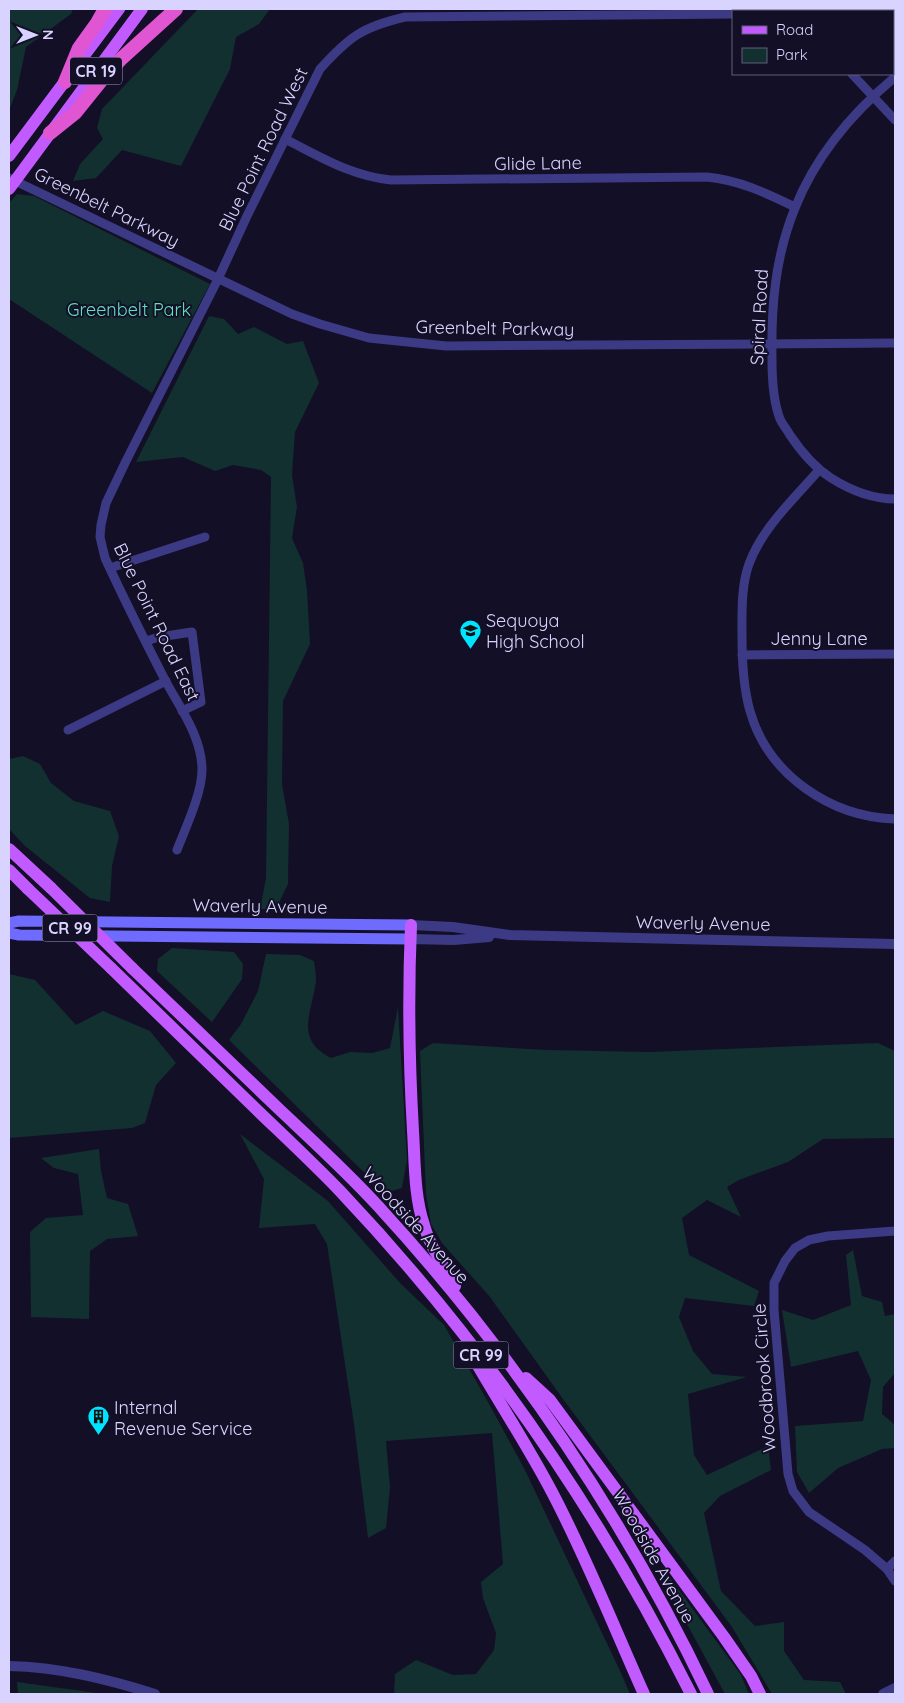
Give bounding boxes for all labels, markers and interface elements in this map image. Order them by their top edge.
north arrow [10,10,60,60]
legend [732,10,894,75]
text: Road [776,20,813,39]
text: N [39,30,57,40]
text: Park [776,45,808,64]
road number: CR 19 [70,58,122,84]
street label: Blue Point Road West [213,63,313,235]
street label: Glide Lane [494,151,582,175]
street label: Greenbelt Parkway [31,162,183,252]
street label: Spiral Road [745,268,773,366]
park label: Greenbelt Park [67,298,191,321]
street label: Greenbelt Parkway [415,315,575,341]
street label: Blue Point Road East [109,539,205,705]
place label: Sequoya High School [486,609,585,653]
school or university icon: Sequoya High School [458,618,482,649]
street label: Jenny Lane [770,627,868,650]
street label: Waverly Avenue [192,893,328,919]
street label: Waverly Avenue [635,910,771,936]
road number: CR 99 [42,914,98,941]
street label: Woodside Avenue [357,1162,475,1288]
street label: Woodbrook Circle [747,1303,781,1453]
road number: CR 99 [454,1342,508,1368]
place label: Internal Revenue Service [114,1396,252,1440]
building icon: Internal Revenue Service [86,1405,110,1436]
street label: Woodside Avenue [608,1485,700,1627]

